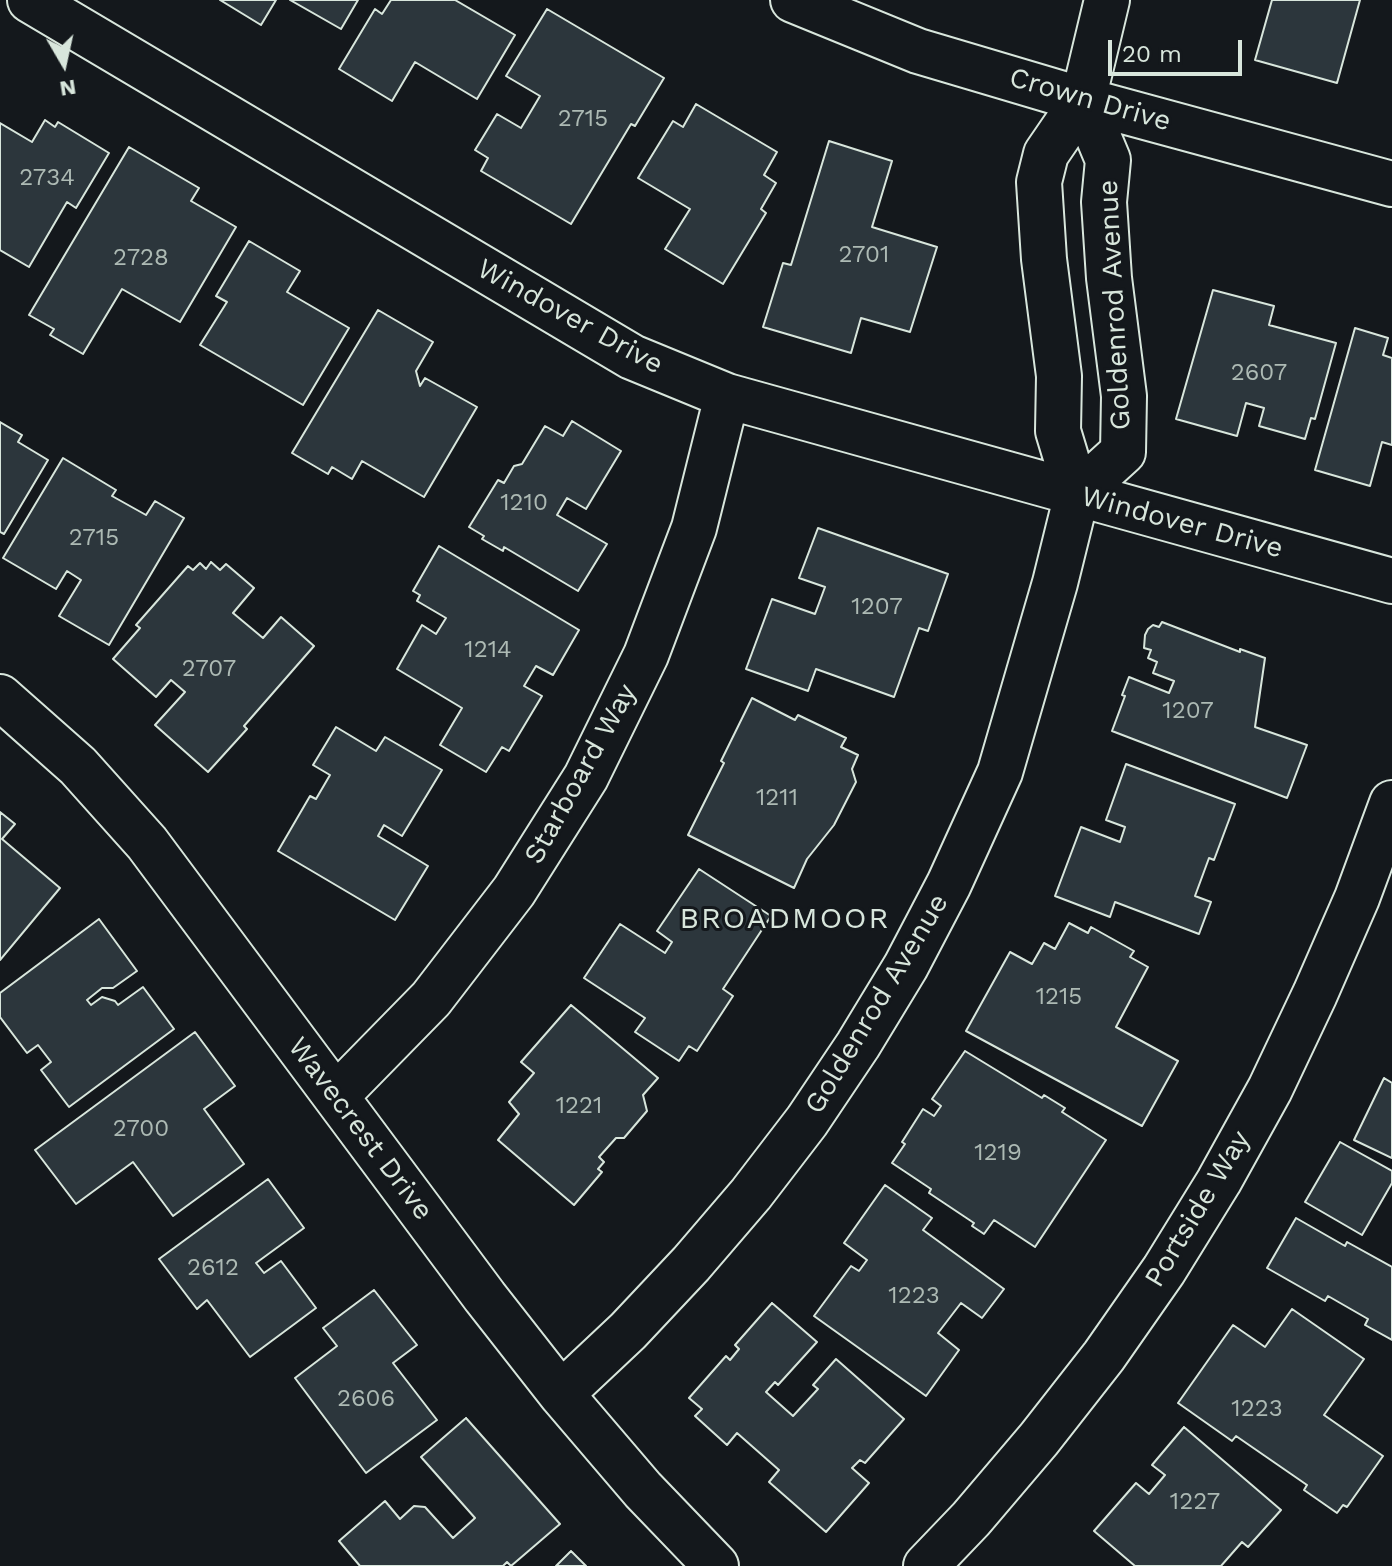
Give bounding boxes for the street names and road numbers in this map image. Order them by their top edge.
street label: Crown Drive [1005,61,1175,139]
street label: Goldenrod Avenue [1092,179,1138,431]
street label: Windover Drive [471,252,669,382]
street label: Windover Drive [1078,480,1286,566]
street label: Starboard Way [518,678,644,870]
street label: Goldenrod Avenue [798,888,956,1120]
street label: Wavecrest Drive [280,1031,440,1227]
street label: Portside Way [1138,1125,1258,1293]

